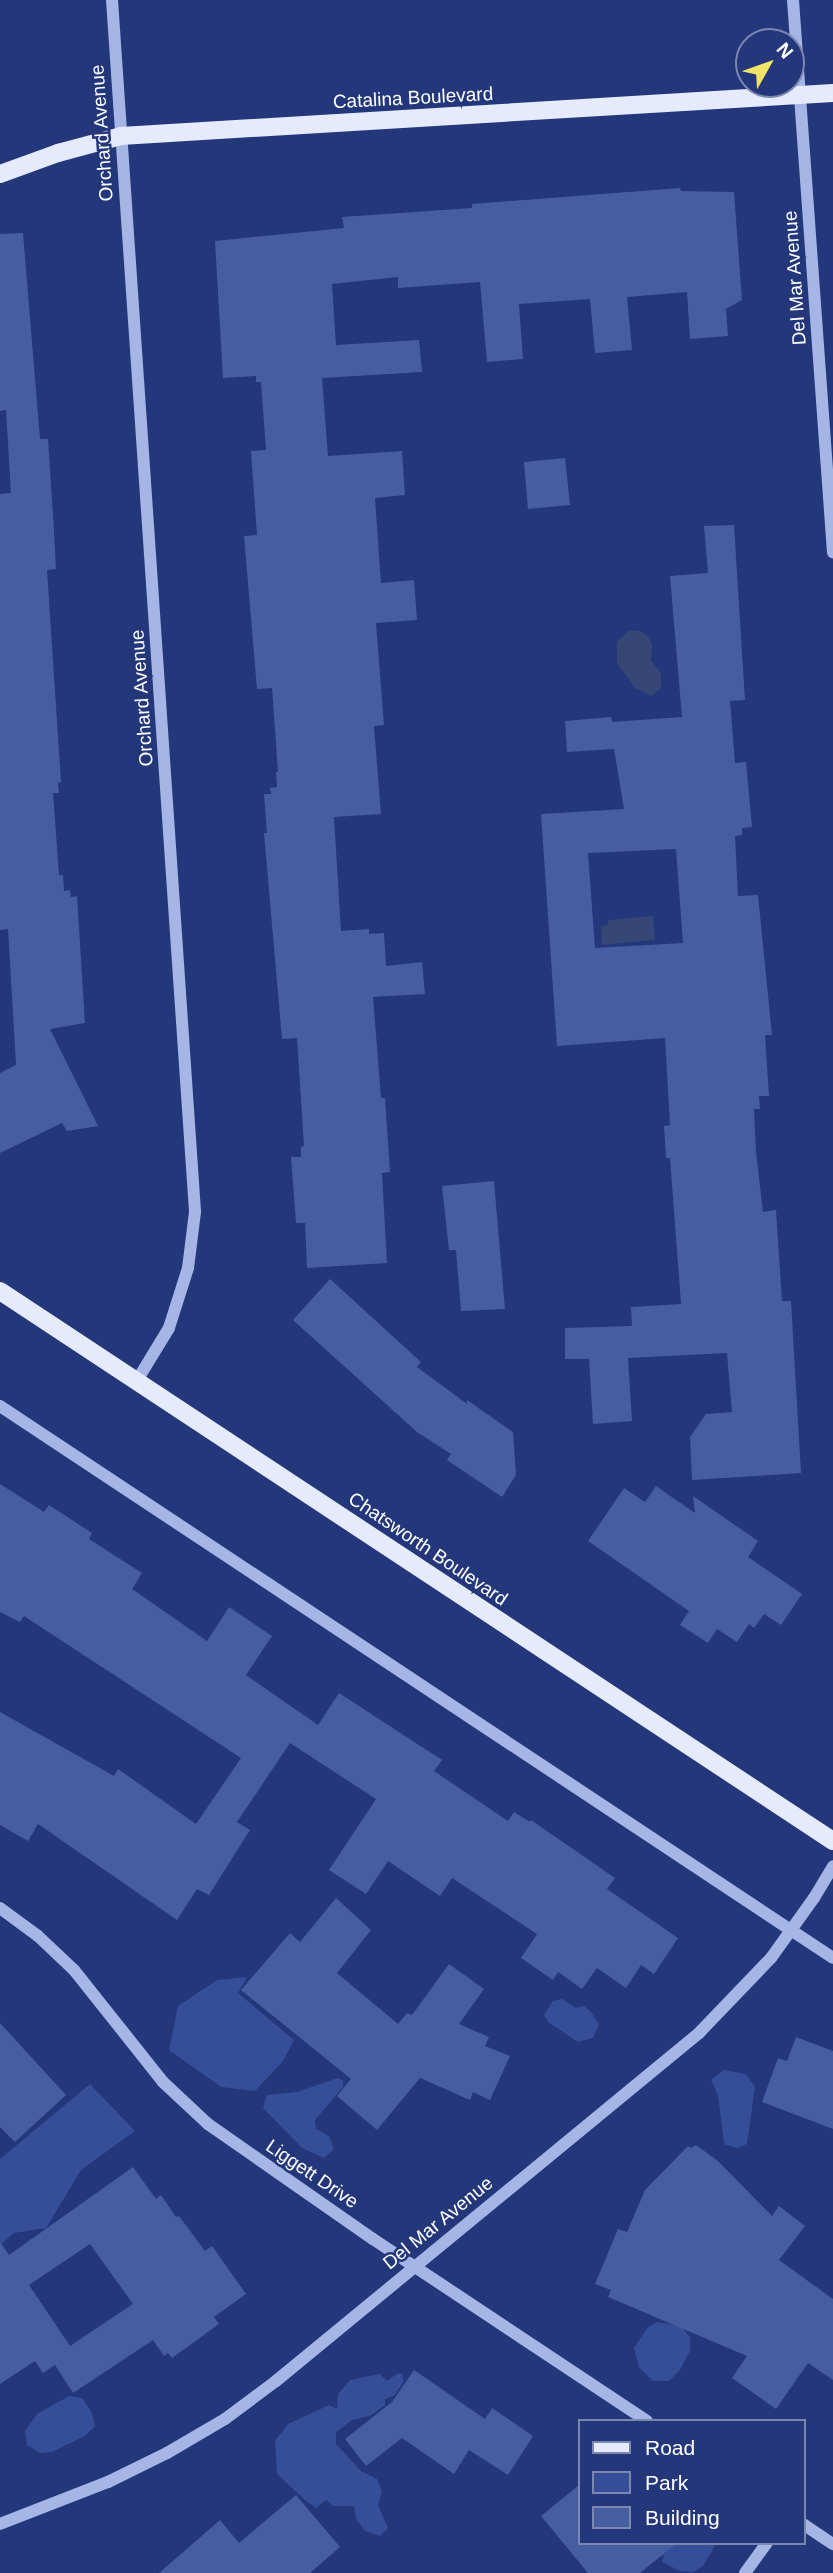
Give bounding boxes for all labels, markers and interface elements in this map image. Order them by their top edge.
north arrow [735,28,805,98]
text: N [772,38,797,62]
street label: Orchard Avenue [86,63,118,203]
street label: Catalina Boulevard [332,82,494,114]
street label: Del Mar Avenue [779,209,811,347]
street label: Orchard Avenue [126,628,158,768]
street label: Chatsworth Boulevard [344,1487,512,1611]
street label: Liggett Drive [261,2135,363,2213]
street label: Del Mar Avenue [378,2171,498,2275]
legend [578,2419,805,2545]
text: Road [645,2436,695,2459]
text: Park [645,2471,688,2494]
text: Building [645,2506,720,2529]

